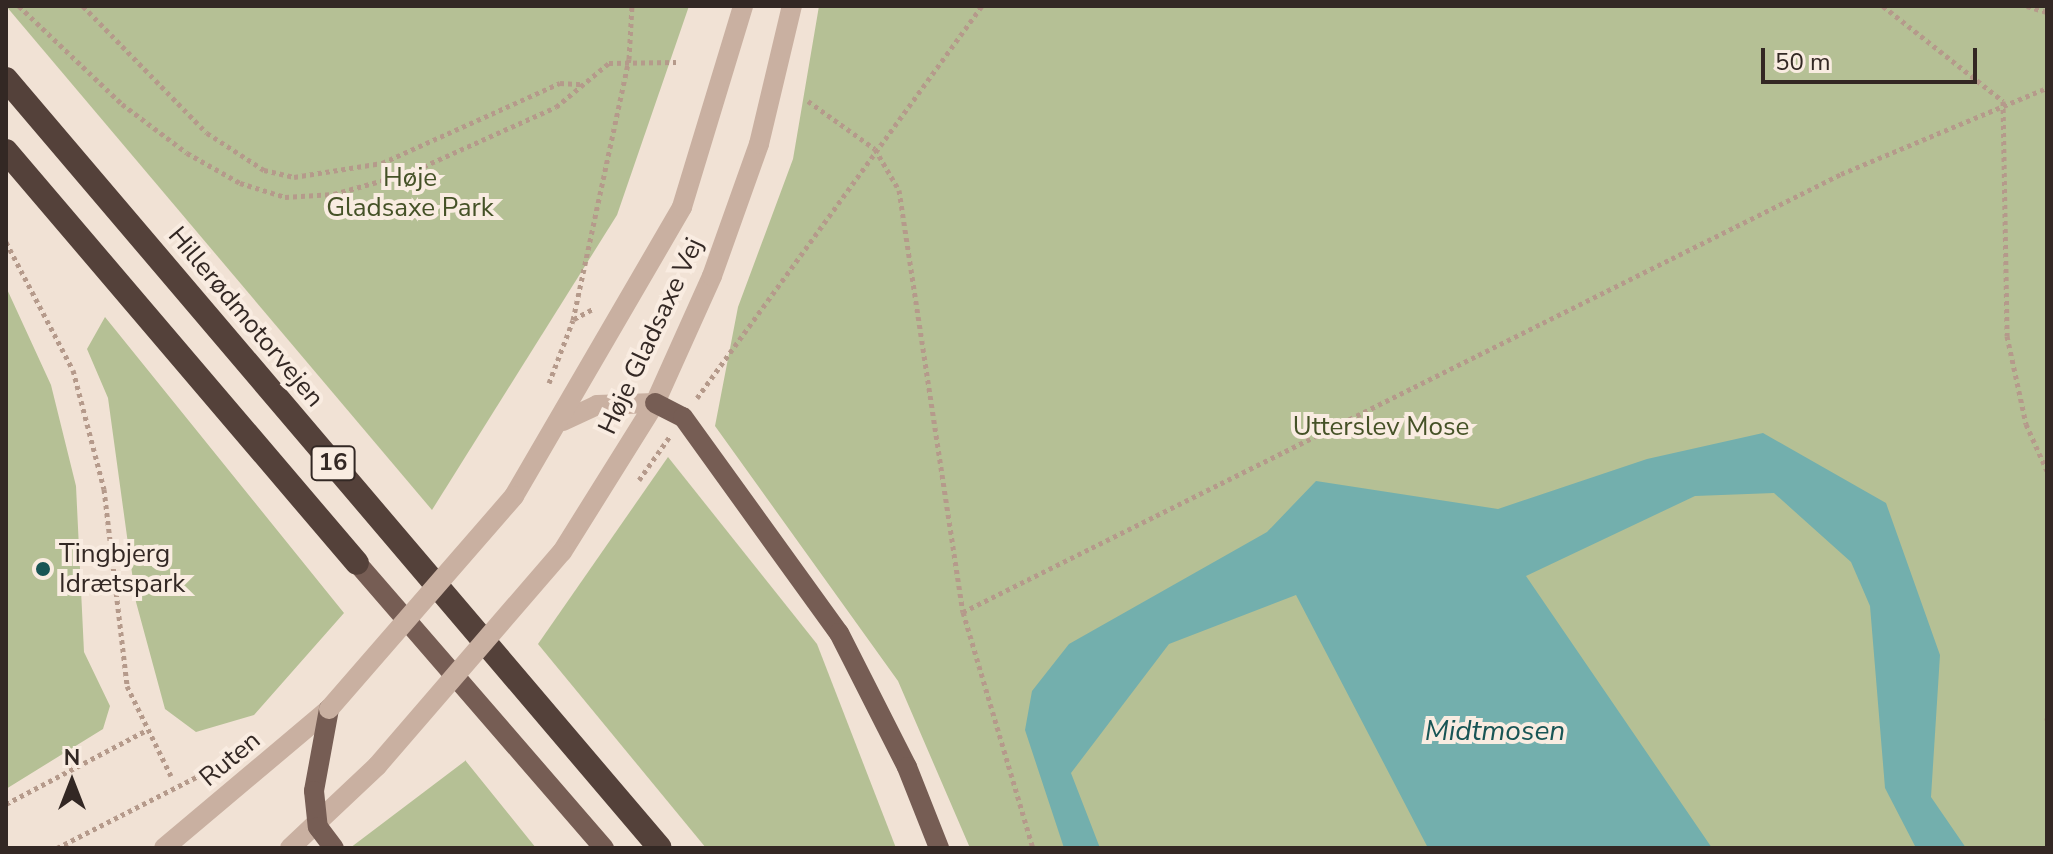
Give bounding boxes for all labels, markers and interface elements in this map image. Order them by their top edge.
scale bar [1765,32,1981,82]
text: 50 m [1775,46,1831,78]
park label: Høje Gladsaxe Park [326,162,494,224]
street label: Hillerødmotorvejen [162,221,330,413]
street label: Høje Gladsaxe Vej [592,233,710,439]
park label: Utterslev Mose [1293,411,1469,443]
road number: 16 [309,443,357,483]
place label: Tingbjerg Idrætspark [59,538,185,600]
marker: Tingbjerg Idrætspark [34,560,52,578]
water label: Midtmosen [1425,714,1565,748]
street label: Ruten [193,725,267,793]
north arrow [32,742,112,822]
text: N [64,743,80,773]

